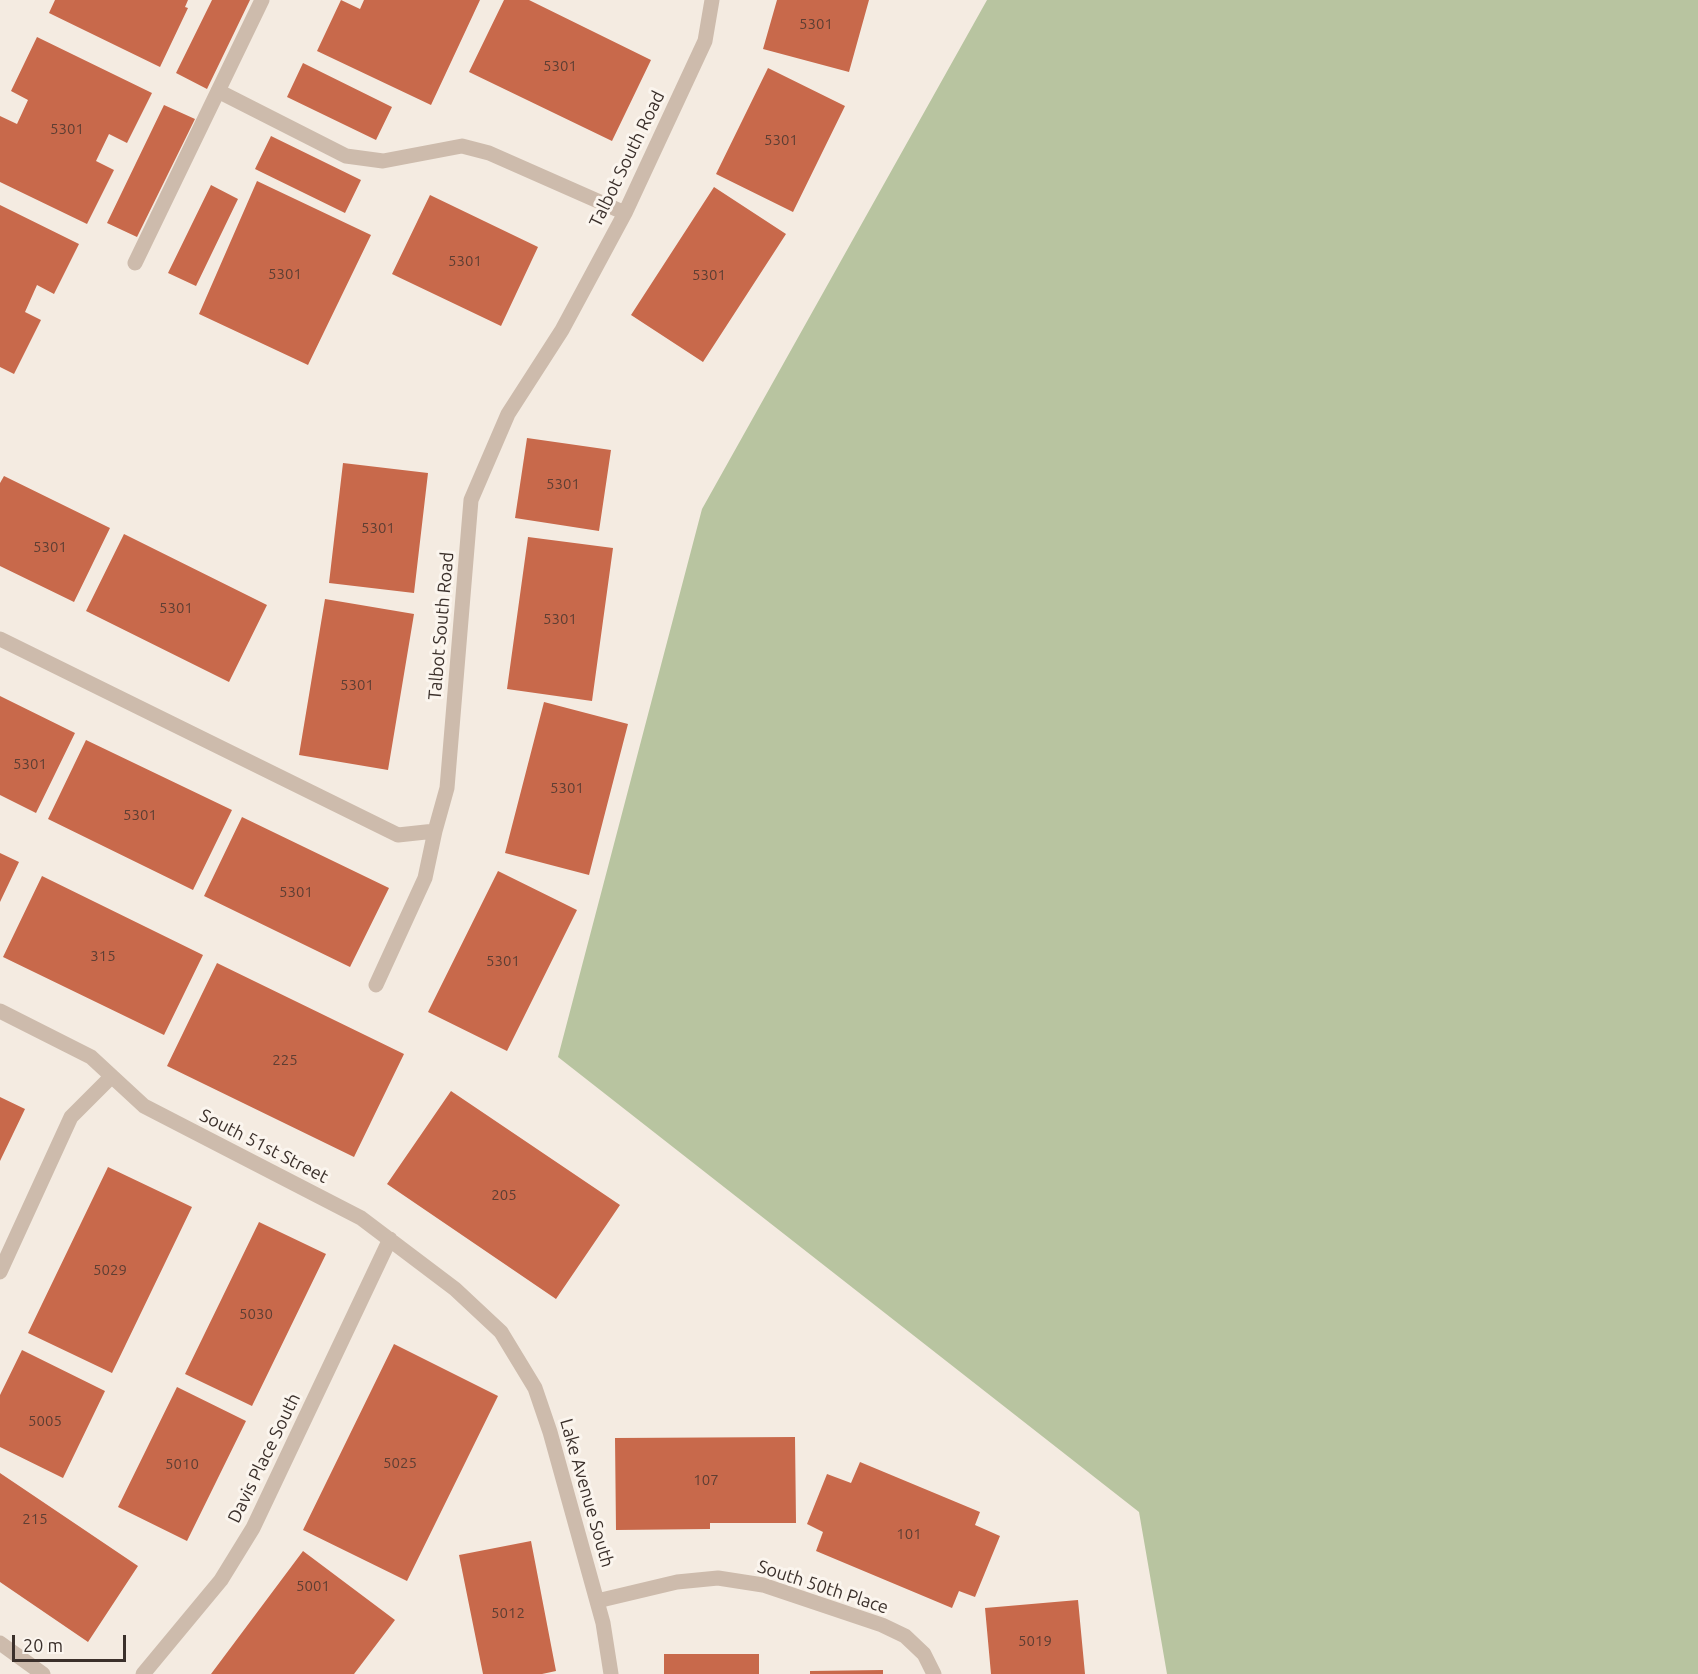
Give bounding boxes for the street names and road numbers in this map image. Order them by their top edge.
street label: Talbot South Road [585,87,669,231]
street label: Talbot South Road [424,551,458,701]
street label: South 51st Street [196,1104,332,1188]
street label: Davis Place South [223,1390,305,1526]
street label: Lake Avenue South [555,1416,619,1570]
street label: South 50th Place [755,1556,891,1618]

